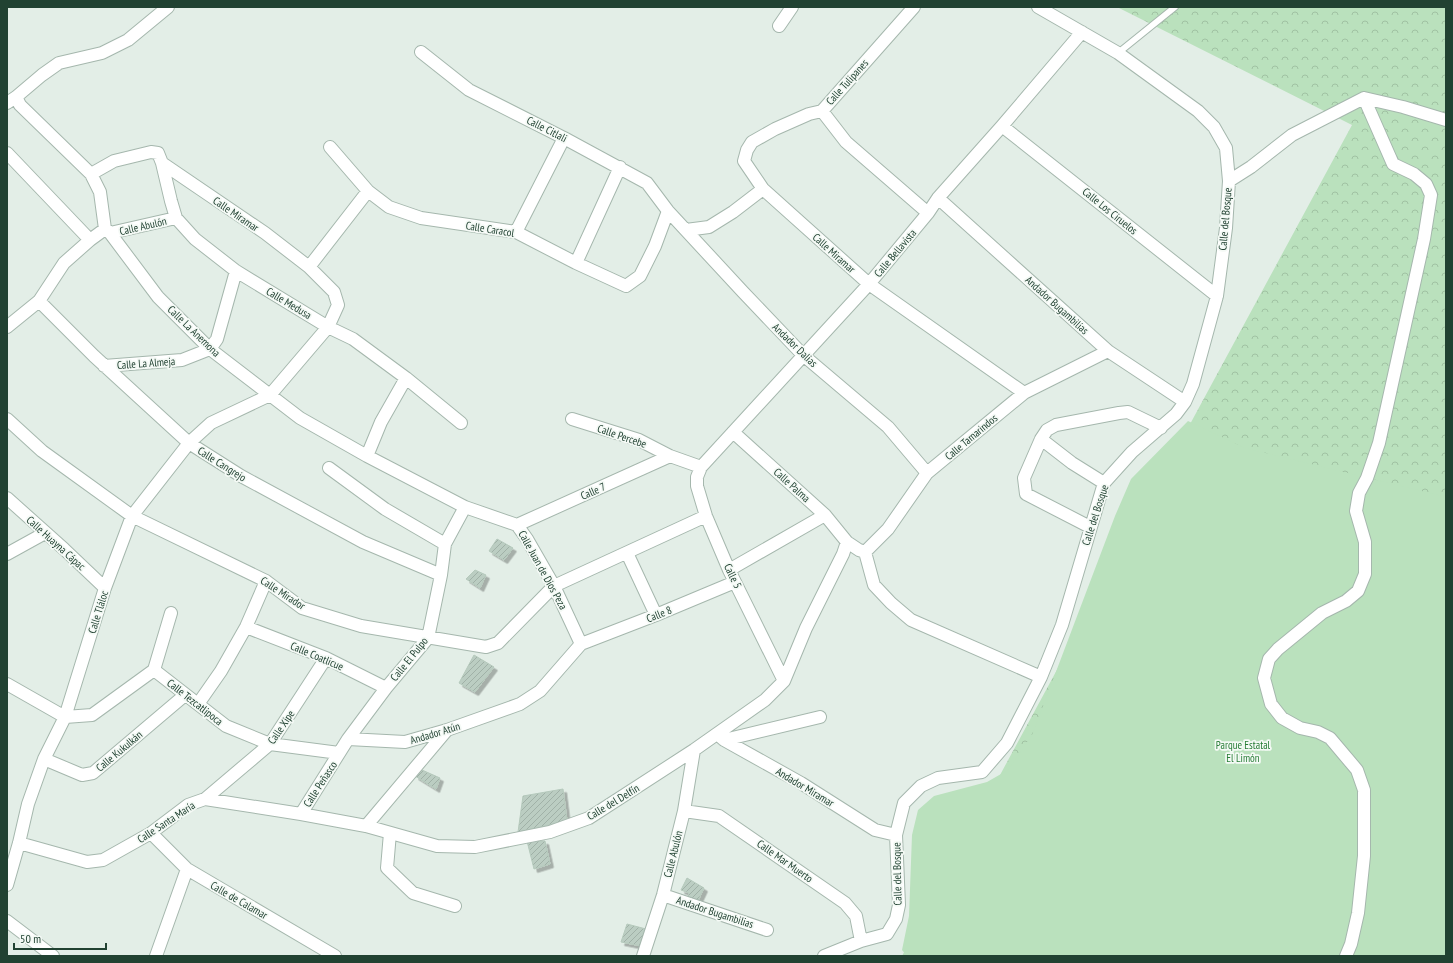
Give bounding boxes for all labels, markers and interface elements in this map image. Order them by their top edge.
street label: Calle Tulipanes [823,56,871,108]
street label: Calle Citlali [524,113,570,145]
street label: Calle Los Ciruelos [1080,184,1141,238]
street label: Calle del Bosque [1215,186,1235,251]
street label: Calle Miramar [210,193,262,235]
street label: Calle Abulón [118,214,168,238]
street label: Calle Caracol [465,218,516,240]
street label: Calle Bellavista [871,226,919,280]
street label: Calle Miramar [810,230,858,276]
street label: Andador Bugambilias [1022,273,1092,337]
street label: Calle Medusa [264,284,314,322]
street label: Calle La Anemona [165,302,223,360]
street label: Andador Dalias [770,320,821,370]
street label: Calle La Almeja [116,354,176,372]
street label: Calle Tamarindos [942,411,1000,463]
street label: Calle Percebe [596,421,649,451]
street label: Calle Cangrejo [195,444,249,485]
street label: Calle Palma [771,465,813,505]
street label: Calle 7 [578,479,608,503]
street label: Calle del Bosque [1079,482,1112,547]
street label: Calle Huayna Cápac [24,513,88,573]
street label: Calle Juan de Dios Peza [515,528,571,612]
street label: Calle 5 [721,561,745,591]
street label: Calle Mirador [258,573,308,613]
street label: Calle Tláloc [85,589,111,635]
street label: Calle 8 [644,603,674,625]
street label: Calle El Pulpo [387,634,431,684]
street label: Calle Coatlicue [288,639,346,674]
street label: Calle Tezcatlipoca [164,676,226,728]
street label: Calle Xipe [265,707,298,747]
street label: Andador Atún [408,719,462,747]
street label: Calle Kukulkán [93,727,145,774]
park label: Parque Estatal El Limón [1216,738,1271,765]
street label: Calle Peñasco [300,758,340,810]
street label: Andador Miramar [773,764,837,810]
street label: Calle del Delfín [584,781,642,823]
street label: Calle Santa María [134,798,198,846]
street label: Calle Abulón [660,829,686,879]
street label: Calle Mar Muerto [754,837,816,886]
street label: Calle del Bosque [889,842,905,906]
street label: Calle de Calamar [208,878,270,922]
street label: Andador Bugambilias [675,893,756,931]
scale bar [14,925,106,951]
text: 50 m [20,931,41,946]

